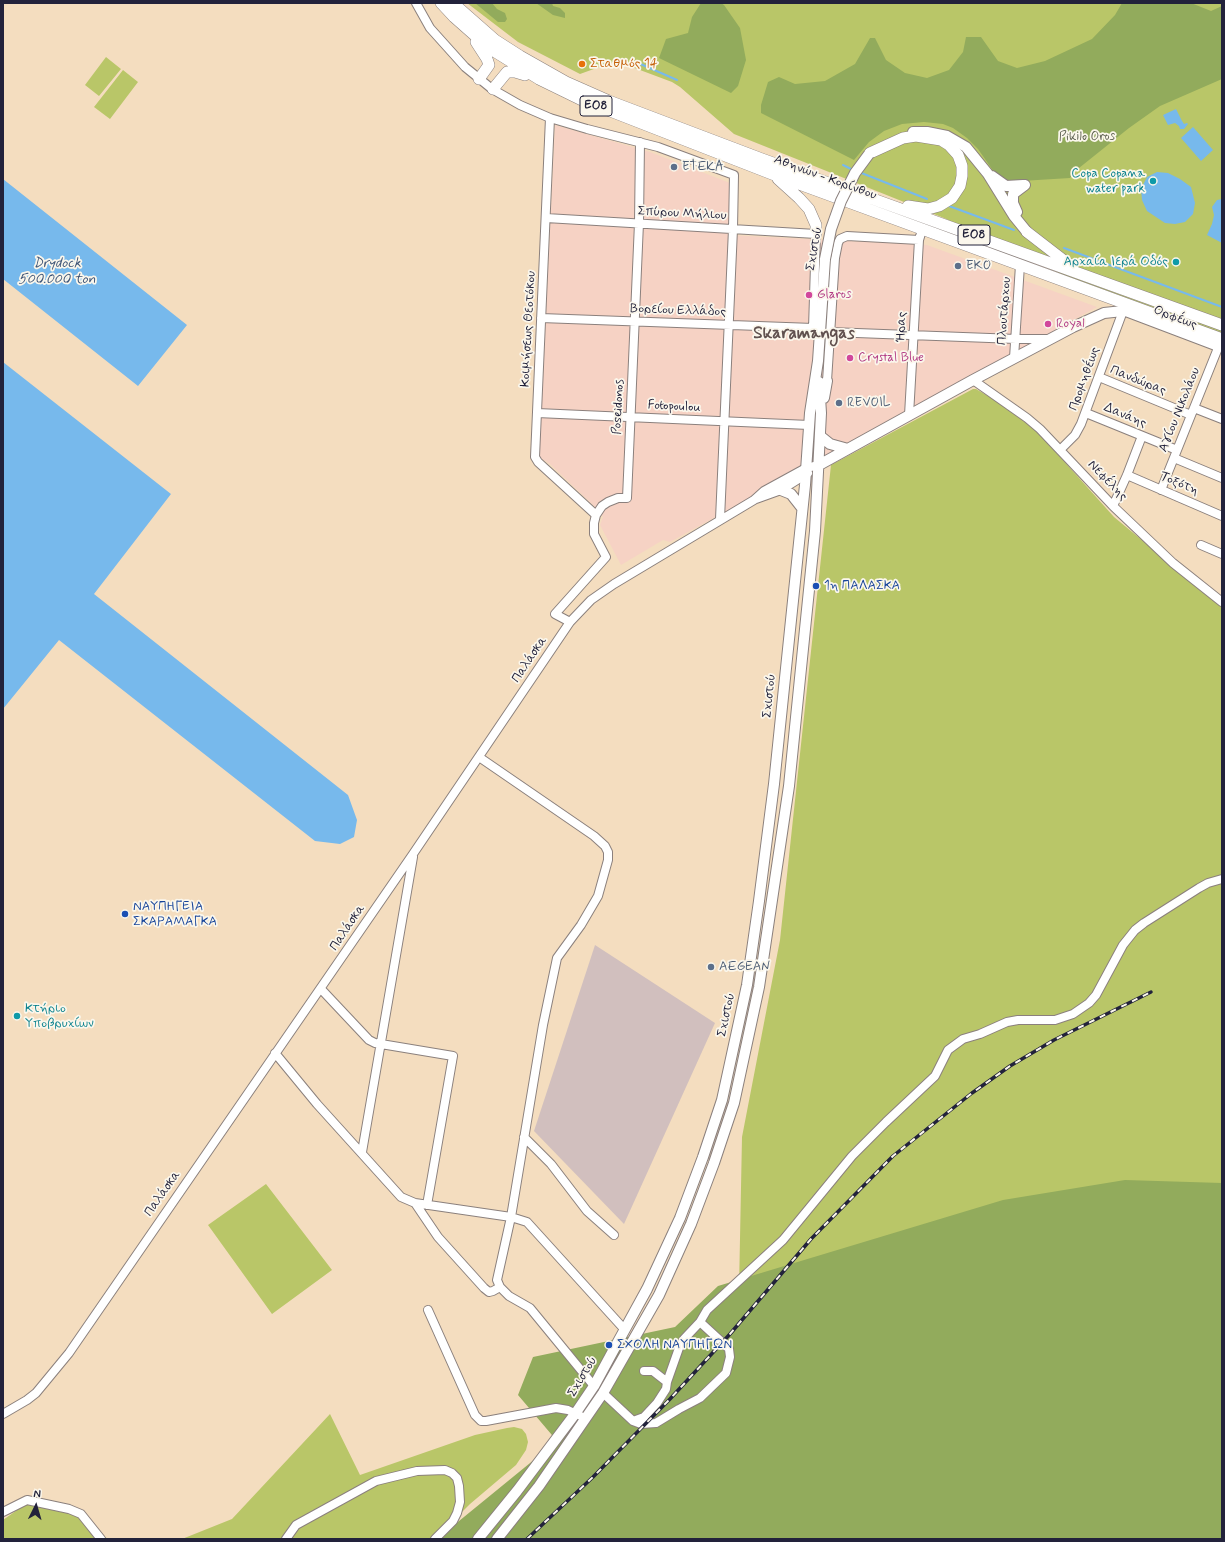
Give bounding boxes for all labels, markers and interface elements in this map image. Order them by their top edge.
place label: Σταθμός 14 [590,56,658,72]
marker: Σταθμός 14 [577,59,587,69]
road number: ΕΟ8 [580,96,612,116]
park label: Pikilo Oros [1059,129,1115,145]
street label: Αθηνών - Κορίνθου [771,152,879,204]
place label: ETEKA [682,159,724,175]
marker: ETEKA [669,162,679,172]
place label: Copa Copana water park [1071,166,1145,197]
marker: Copa Copana water park [1148,176,1158,186]
street label: Σπύρου Μήλιου [637,204,727,224]
road number: ΕΟ8 [958,225,990,245]
street label: Σχιστού [803,226,827,272]
place label: Αρχαία Ιερά Οδός [1063,254,1168,270]
water label: Drydock 500.000 ton [18,256,96,288]
marker: Αρχαία Ιερά Οδός [1171,257,1181,267]
place label: EKO [966,258,991,274]
marker: EKO [953,261,963,271]
street label: Κοιμήσεως Θεοτόκου [518,271,540,387]
street label: Πλουτάρχου [995,276,1015,346]
place label: Glaros [817,287,852,303]
marker: Glaros [804,290,814,300]
street label: Βορείου Ελλάδος [630,302,726,320]
street label: Ορφέως [1151,303,1199,333]
street label: Ήρας [893,311,911,343]
place label: Royal [1056,316,1085,332]
marker: Royal [1043,319,1053,329]
district label: Skaramangas [753,324,855,344]
street label: Προμηθέως [1066,345,1104,413]
place label: Crystal Blue [858,350,924,366]
marker: Crystal Blue [845,353,855,363]
street label: Πανδώρας [1108,363,1168,399]
street label: Αγίου Νικολάου [1156,365,1204,455]
street label: Poseidonos [610,379,628,435]
place label: REVOIL [847,395,891,411]
street label: Fotopoulou [647,398,701,416]
marker: REVOIL [834,398,844,408]
street label: Δανάης [1101,400,1149,432]
street label: Νεφέλης [1084,457,1130,505]
street label: Τοξότη [1157,469,1201,499]
place label: 1η ΠΑΛΑΣΚΑ [824,578,900,594]
marker: 1η ΠΑΛΑΣΚΑ [811,581,821,591]
street label: Παλάσκα [509,634,551,686]
street label: Σχιστού [760,673,780,719]
place label: ΝΑΥΠΗΓΕΙΑ ΣΚΑΡΑΜΑΓΚΑ [133,899,217,930]
street label: Παλάσκα [327,902,369,954]
marker: ΝΑΥΠΗΓΕΙΑ ΣΚΑΡΑΜΑΓΚΑ [120,909,130,919]
place label: AEGEAN [719,959,770,975]
marker: AEGEAN [706,962,716,972]
street label: Σχιστού [715,992,739,1038]
place label: Κτήριο Υποβρυχίων [25,1001,94,1032]
marker: Κτήριο Υποβρυχίων [12,1011,22,1021]
street label: Παλάσκα [142,1168,184,1220]
place label: ΣΧΟΛΗ ΝΑΥΠΗΓΩΝ [617,1337,732,1353]
marker: ΣΧΟΛΗ ΝΑΥΠΗΓΩΝ [604,1340,614,1350]
street label: Σχιστού [565,1354,601,1400]
north arrow [16,1486,56,1526]
text: N [33,1487,41,1501]

